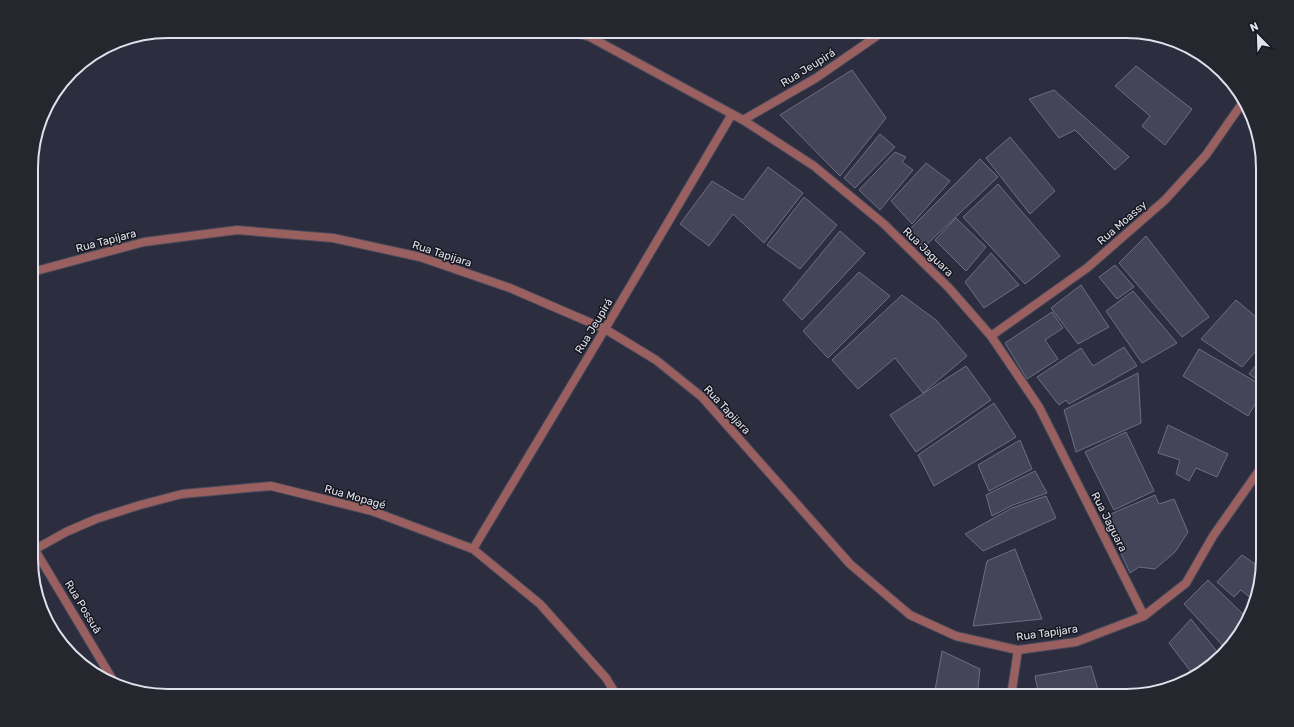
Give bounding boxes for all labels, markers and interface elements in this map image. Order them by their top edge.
north arrow [1238,16,1278,56]
text: N [1248,20,1261,35]
street label: Rua Jeupirá [778,46,838,90]
street label: Rua Moassy [1095,198,1149,248]
street label: Rua Jaguara [900,225,956,279]
street label: Rua Tapijara [74,227,138,255]
street label: Rua Tapijara [411,238,473,270]
street label: Rua Jeupirá [573,296,615,356]
street label: Rua Tapijara [701,383,753,437]
street label: Rua Mopagé [323,482,387,512]
street label: Rua Jaguara [1088,490,1130,554]
street label: Rua Possuã [62,578,104,636]
street label: Rua Tapijara [1015,622,1079,644]

